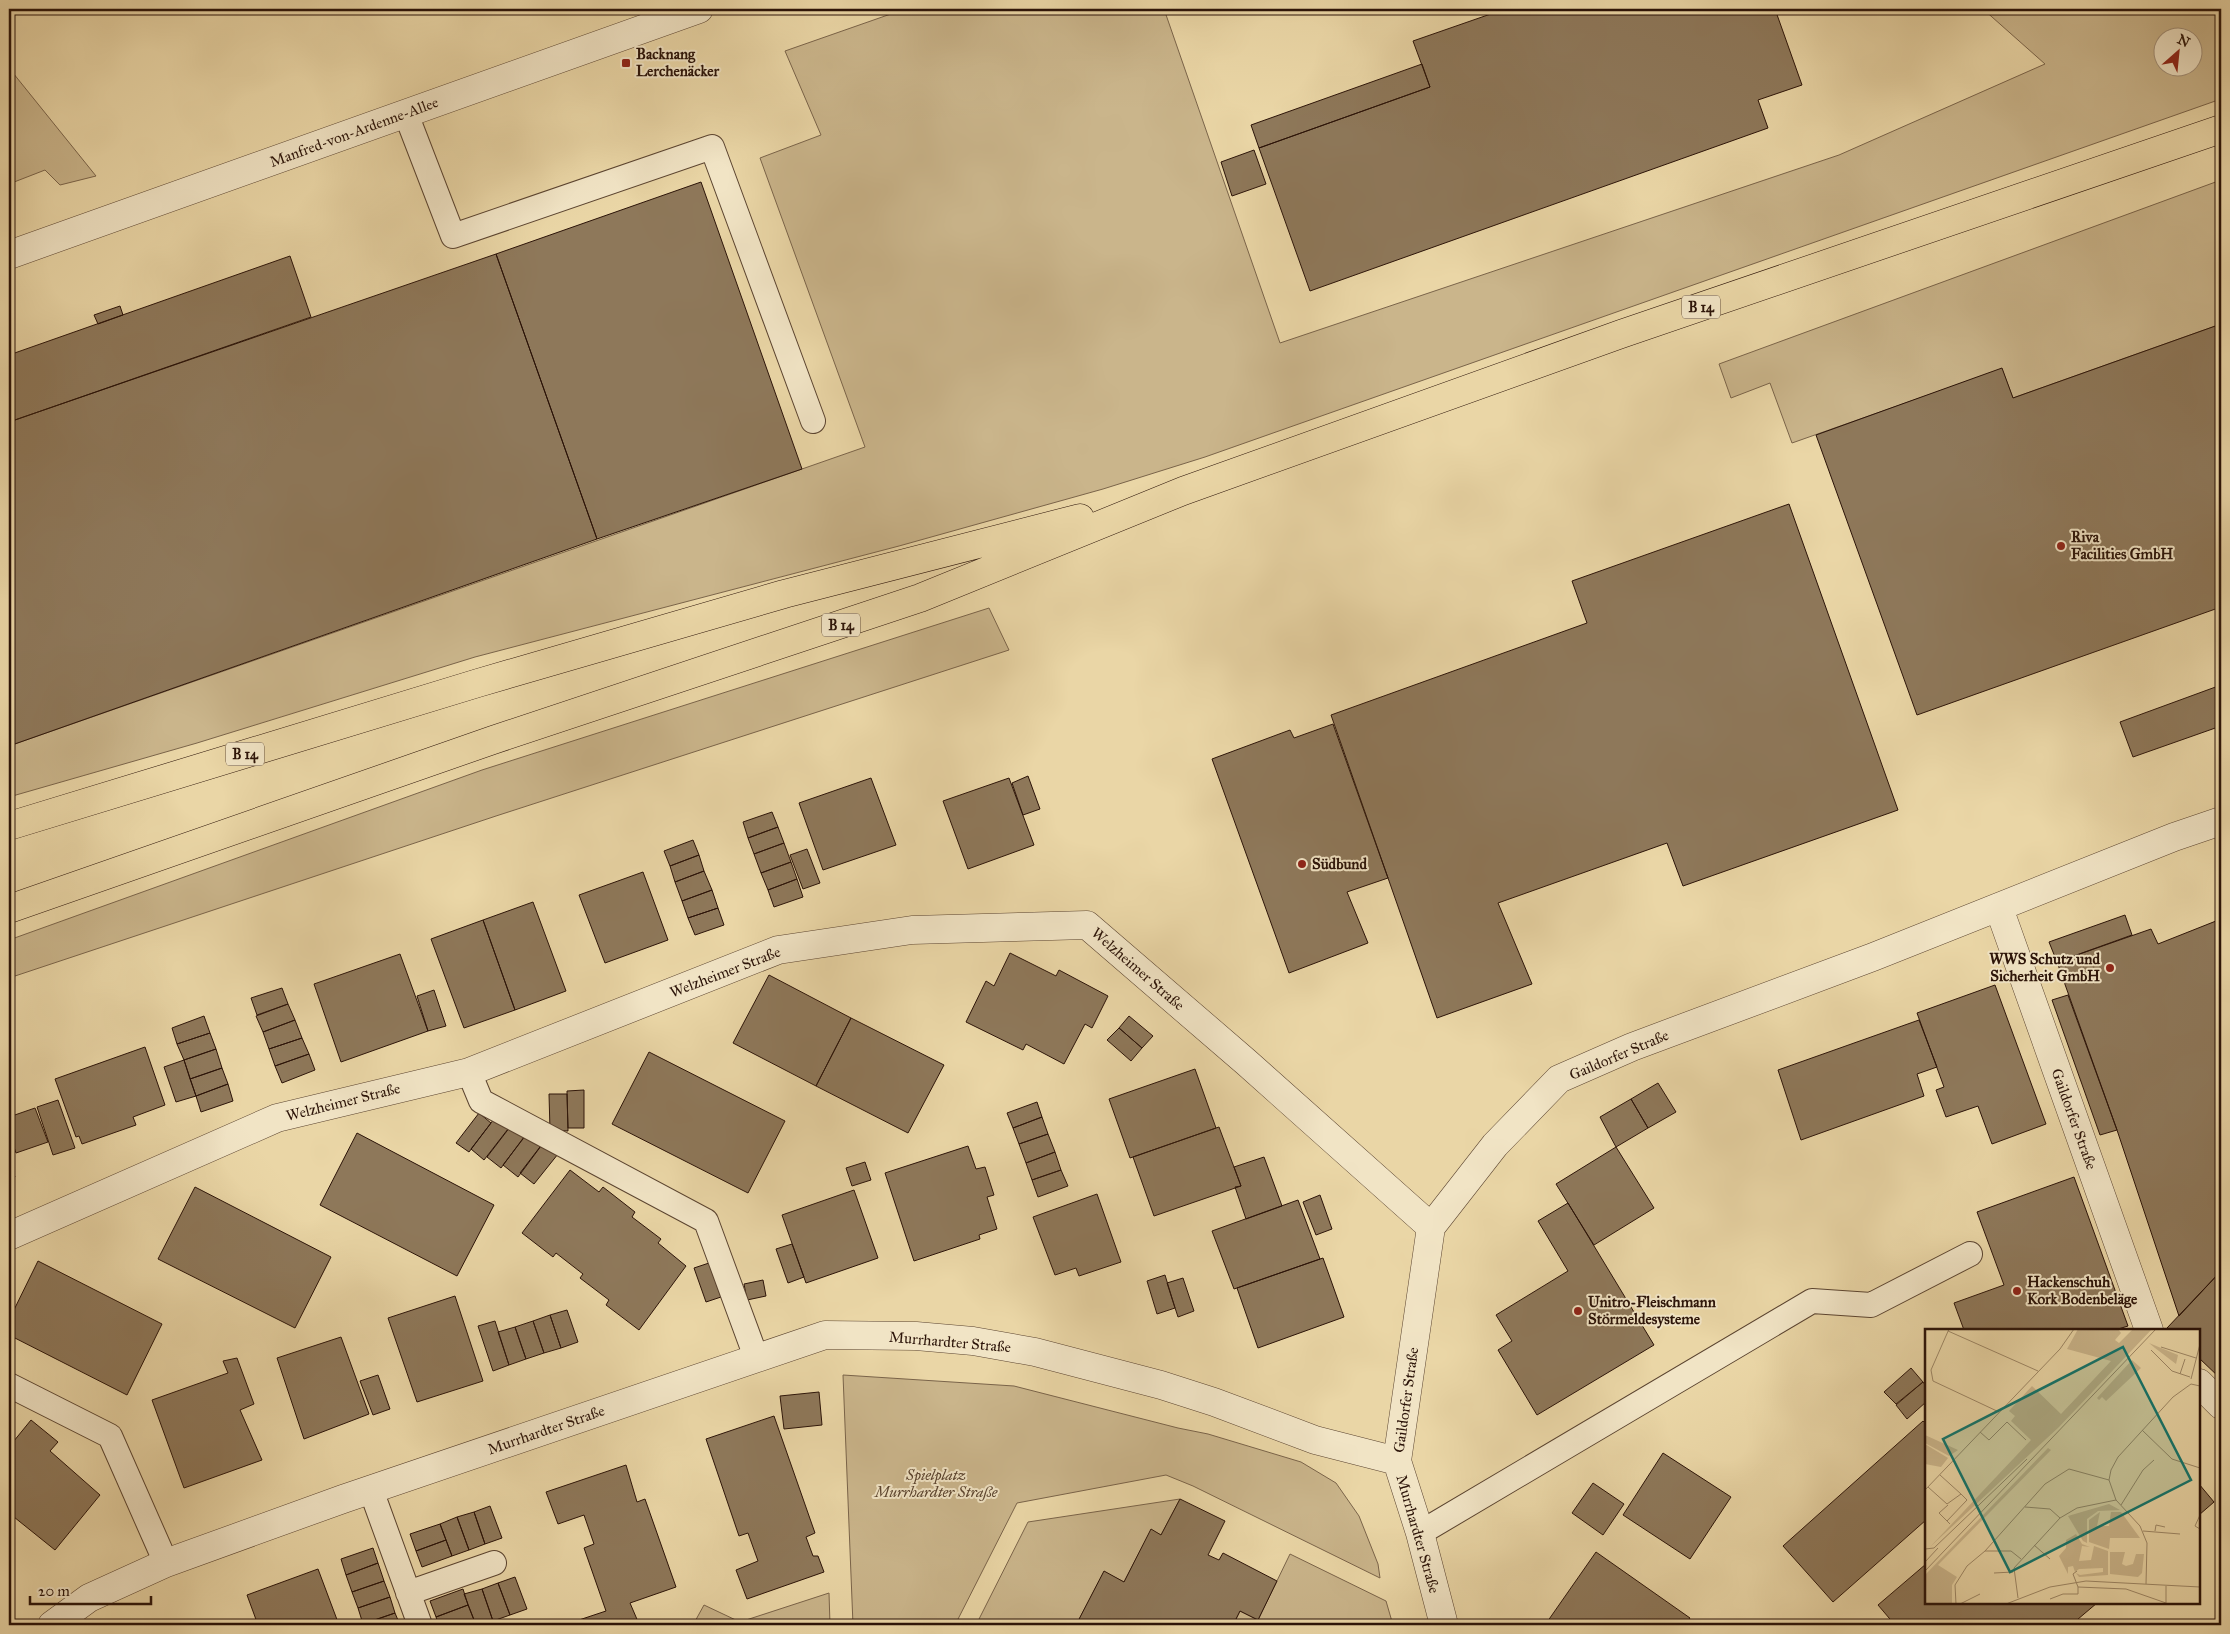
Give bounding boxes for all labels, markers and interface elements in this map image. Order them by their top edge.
north arrow [2152,28,2202,78]
text: N [2175,31,2193,51]
place label: Backnang Lerchenäcker [636,45,720,80]
marker: Backnang Lerchenäcker [620,57,632,69]
street label: Manfred-von-Ardenne-Allee [267,93,441,171]
road number: B 14 [1682,296,1720,318]
place label: Riva Facilities GmbH [2071,528,2173,563]
marker: Riva Facilities GmbH [2055,540,2067,552]
road number: B 14 [822,614,860,636]
road number: B 14 [226,742,264,766]
place label: Südbund [1312,855,1367,873]
marker: Südbund [1296,858,1308,870]
street label: Welzheimer Straße [1088,924,1188,1014]
street label: Welzheimer Straße [667,943,783,1001]
place label: WWS Schutz und Sicherheit GmbH [1989,950,2100,985]
marker: WWS Schutz und Sicherheit GmbH [2104,962,2116,974]
street label: Gaildorfer Straße [1567,1026,1671,1084]
street label: Gaildorfer Straße [2047,1066,2101,1172]
street label: Welzheimer Straße [284,1079,402,1125]
place label: Hackenschuh Kork Bodenbeläge [2027,1273,2138,1309]
marker: Hackenschuh Kork Bodenbeläge [2011,1285,2023,1297]
place label: Unitro-Fleischmann Störmeldesysteme [1588,1293,1717,1329]
marker: Unitro-Fleischmann Störmeldesysteme [1572,1305,1584,1317]
street label: Murrhardter Straße [888,1328,1012,1356]
inset map [1925,1329,2200,1604]
street label: Gaildorfer Straße [1390,1346,1422,1454]
street label: Murrhardter Straße [485,1402,607,1458]
park label: Spielplatz Murrhardter Straße [873,1466,998,1501]
street label: Murrhardter Straße [1392,1473,1444,1595]
scale bar [30,1574,151,1606]
text: 20 m [38,1582,70,1600]

